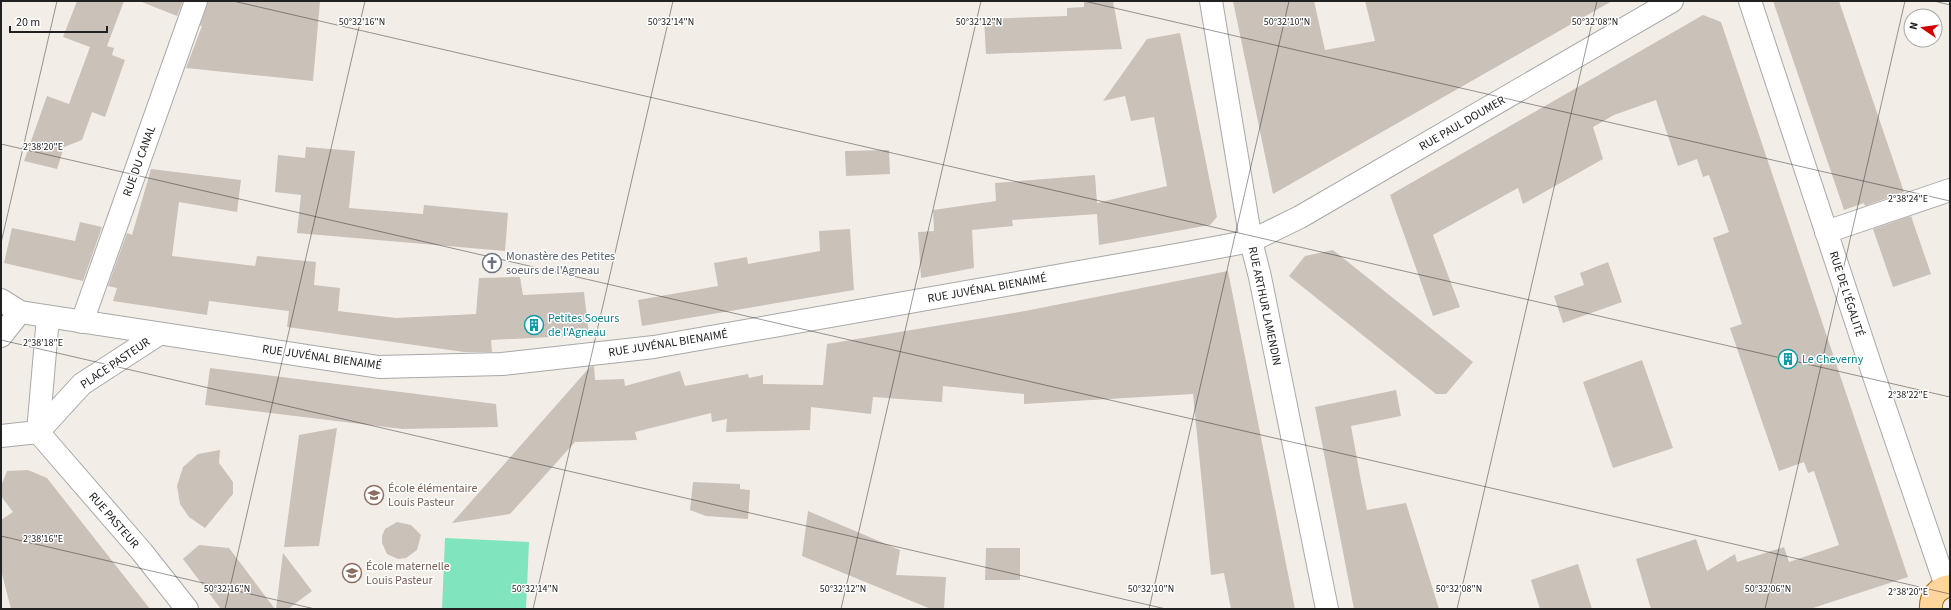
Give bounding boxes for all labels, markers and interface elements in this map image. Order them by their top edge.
scale bar [10,8,107,34]
north arrow [1903,8,1943,48]
text: 20 m [16,14,40,31]
text: 50°32'16"N [339,15,385,29]
text: 50°32'14"N [648,15,694,29]
text: 50°32'12"N [956,15,1002,29]
text: 50°32'10"N [1264,15,1310,29]
text: 50°32'08"N [1572,15,1618,29]
text: N [1906,21,1922,31]
street label: RUE PAUL DOUMER [1416,92,1509,155]
street label: RUE DU CANAL [119,123,160,199]
text: 2°38'20"E [23,140,63,154]
text: 2°38'24"E [1888,192,1928,206]
street label: RUE ARTHUR LAMENDIN [1244,245,1285,367]
place label: Monastère des Petites soeurs de l'Agneau [506,248,615,279]
street label: RUE DE L'ÉGALITÉ [1825,249,1868,339]
church icon: Monastère des Petites soeurs de l'Agneau [481,252,503,274]
street label: RUE JUVÉNAL BIENAIMÉ [926,270,1048,307]
place label: Petites Soeurs de l'Agneau [548,310,619,341]
building icon: Petites Soeurs de l'Agneau [523,314,545,336]
street label: RUE JUVÉNAL BIENAIMÉ [607,326,729,361]
street label: PLACE PASTEUR [77,334,154,393]
text: 2°38'18"E [23,336,63,350]
street label: RUE JUVÉNAL BIENAIMÉ [261,341,383,374]
building icon: Le Cheverny [1777,348,1799,370]
place label: Le Cheverny [1802,351,1864,368]
text: 2°38'22"E [1888,388,1928,402]
place label: École élémentaire Louis Pasteur [388,480,478,511]
school or university icon: École élémentaire Louis Pasteur [363,484,385,506]
street label: RUE PASTEUR [84,489,143,552]
text: 2°38'16"E [23,532,63,546]
place label: École maternelle Louis Pasteur [366,558,450,589]
school or university icon: École maternelle Louis Pasteur [341,562,363,584]
text: 50°32'16"N [204,582,250,596]
text: 50°32'14"N [512,582,558,596]
text: 50°32'12"N [820,582,866,596]
text: 50°32'10"N [1128,582,1174,596]
text: 50°32'08"N [1436,582,1482,596]
text: 50°32'06"N [1745,582,1791,596]
text: 2°38'20"E [1888,585,1928,599]

